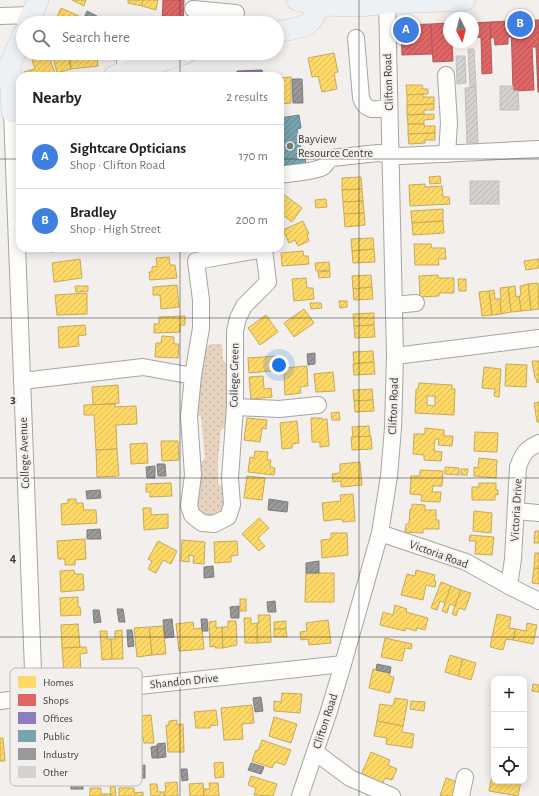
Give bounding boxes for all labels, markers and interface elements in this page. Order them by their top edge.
pin: B [507,9,533,39]
north arrow [443,12,479,48]
pin: A [393,15,419,45]
search box [16,16,284,60]
icon: search [30,27,52,49]
text: Search here [62,30,130,45]
street label: Clifton Road [381,53,395,111]
text: Nearby [32,89,82,106]
text: 2 results [226,91,268,104]
place label: Bayview Resource Centre [298,133,373,159]
text: Sightcare Opticians [70,141,186,156]
marker: Bayview Resource Centre [285,141,295,151]
text: A [41,150,49,163]
text: 170 m [239,150,268,163]
text: Shop · Clifton Road [70,159,165,172]
text: Bradley [70,205,117,220]
text: B [41,214,49,227]
text: 200 m [236,214,268,227]
text: Shop · High Street [70,223,161,236]
street label: College Green [227,343,241,407]
your location [269,355,289,375]
street label: Clifton Road [386,377,400,435]
text: 3 [10,393,16,406]
street label: College Avenue [17,417,31,489]
street label: Victoria Drive [508,478,524,542]
street label: Victoria Road [408,538,470,570]
text: 4 [10,552,17,565]
legend [10,668,142,786]
street label: Shandon Drive [149,671,219,691]
map controls [491,676,527,784]
button: + [491,676,527,712]
text: Homes [43,677,74,688]
street label: Clifton Road [310,692,340,750]
text: Shops [43,695,69,706]
button: − [491,712,527,748]
text: Offices [43,713,73,724]
text: Public [43,731,70,742]
button: locate [491,748,527,784]
text: Industry [43,749,79,760]
text: Other [43,767,68,778]

